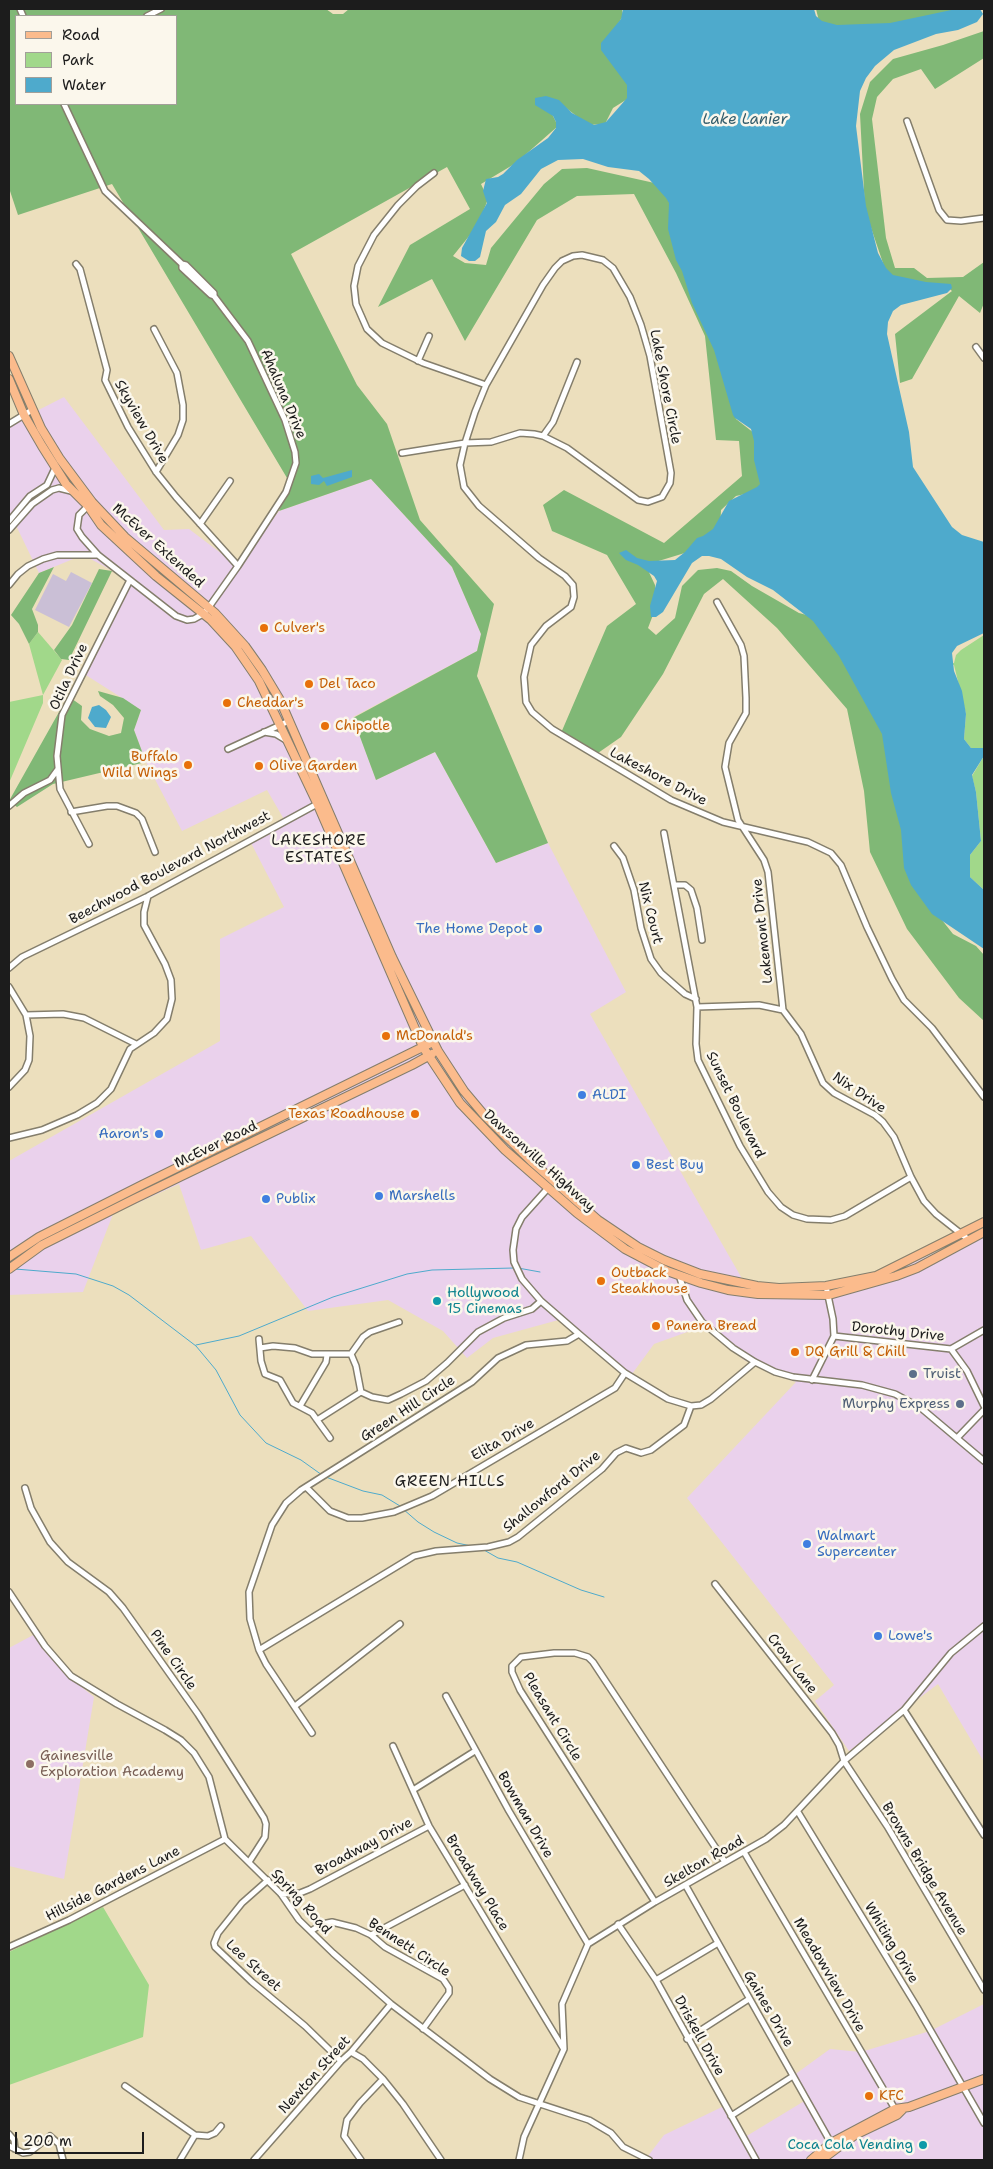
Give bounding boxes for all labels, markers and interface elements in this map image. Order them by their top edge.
legend [15,15,178,105]
text: Road [62,25,100,45]
text: Park [62,50,94,70]
text: Water [62,75,106,95]
water label: Lake Lanier [702,111,788,129]
street label: Lake Shore Circle [646,328,684,446]
street label: Ahaluna Drive [257,347,309,441]
street label: Skyview Drive [110,377,172,467]
street label: McEver Extended [109,500,207,592]
place label: Culver's [274,620,325,636]
marker: Culver's [258,622,270,634]
street label: Otila Drive [46,641,92,713]
place label: Del Taco [319,676,376,692]
marker: Del Taco [303,678,315,690]
place label: Cheddar's [237,695,304,711]
marker: Cheddar's [221,697,233,709]
place label: Chipotle [335,718,390,734]
marker: Chipotle [319,720,331,732]
street label: Lakeshore Drive [606,744,710,810]
place label: Buffalo Wild Wings [102,749,178,782]
place label: Olive Garden [269,758,357,774]
marker: Buffalo Wild Wings [182,759,194,771]
marker: Olive Garden [253,760,265,772]
street label: Beechwood Boulevard Northwest [66,808,274,928]
district label: LAKESHORE ESTATES [270,832,368,867]
street label: Lakemont Drive [749,878,777,984]
street label: Nix Court [634,880,666,946]
place label: The Home Depot [416,921,528,937]
marker: The Home Depot [532,923,544,935]
place label: McDonald's [396,1028,473,1044]
marker: McDonald's [380,1030,392,1042]
street label: Sunset Boulevard [702,1049,768,1161]
street label: Nix Drive [829,1069,889,1117]
place label: ALDI [592,1087,626,1103]
marker: ALDI [576,1089,588,1101]
place label: Texas Roadhouse [288,1106,405,1122]
street label: Dawsonville Highway [480,1106,598,1216]
marker: Texas Roadhouse [409,1108,421,1120]
street label: McEver Road [172,1118,260,1172]
place label: Aaron's [99,1126,149,1142]
marker: Aaron's [153,1128,165,1140]
place label: Best Buy [646,1157,704,1173]
marker: Best Buy [630,1159,642,1171]
place label: Marshells [389,1188,455,1204]
marker: Marshells [373,1190,385,1202]
place label: Publix [276,1191,316,1207]
marker: Publix [260,1193,272,1205]
place label: Outback Steakhouse [611,1265,688,1298]
marker: Outback Steakhouse [595,1275,607,1287]
place label: Hollywood 15 Cinemas [447,1285,522,1318]
marker: Hollywood 15 Cinemas [431,1295,443,1307]
place label: Panera Bread [666,1318,757,1334]
street label: Dorothy Drive [851,1319,945,1345]
marker: Panera Bread [650,1320,662,1332]
place label: DQ Grill & Chill [805,1344,906,1360]
marker: DQ Grill & Chill [789,1346,801,1358]
place label: Truist [923,1366,961,1382]
marker: Truist [907,1368,919,1380]
street label: Green Hill Circle [358,1372,458,1446]
place label: Murphy Express [842,1396,950,1412]
marker: Murphy Express [954,1398,966,1410]
street label: Elita Drive [468,1415,538,1465]
street label: Shallowford Drive [500,1448,604,1536]
district label: GREEN HILLS [393,1473,507,1491]
place label: Walmart Supercenter [817,1528,897,1560]
marker: Walmart Supercenter [801,1538,813,1550]
street label: Pine Circle [146,1627,200,1693]
place label: Lowe's [888,1628,933,1644]
marker: Lowe's [872,1630,884,1642]
street label: Crow Lane [763,1631,821,1697]
street label: Pleasant Circle [519,1670,585,1764]
place label: Gainesville Exploration Academy [40,1748,184,1780]
marker: Gainesville Exploration Academy [24,1758,36,1770]
street label: Bowman Drive [493,1769,557,1861]
street label: Browns Bridge Avenue [878,1799,970,1939]
street label: Broadway Drive [313,1814,415,1880]
street label: Broadway Place [442,1832,512,1934]
street label: Skelton Road [661,1832,747,1892]
street label: Hillside Gardens Lane [43,1843,183,1925]
street label: Spring Road [267,1866,335,1938]
street label: Whiting Drive [860,1900,922,1986]
street label: Bennett Circle [365,1915,453,1981]
street label: Meadowview Drive [789,1915,869,2035]
street label: Lee Street [222,1937,284,1995]
street label: Gaines Drive [739,1968,797,2050]
street label: Driskell Drive [670,1993,728,2079]
street label: Newton Street [276,2033,354,2117]
place label: KFC [879,2088,904,2104]
marker: KFC [863,2090,875,2102]
scale bar [18,2122,146,2154]
text: 200 m [23,2131,72,2151]
place label: Coca Cola Vending [787,2137,913,2153]
marker: Coca Cola Vending [917,2139,929,2151]

